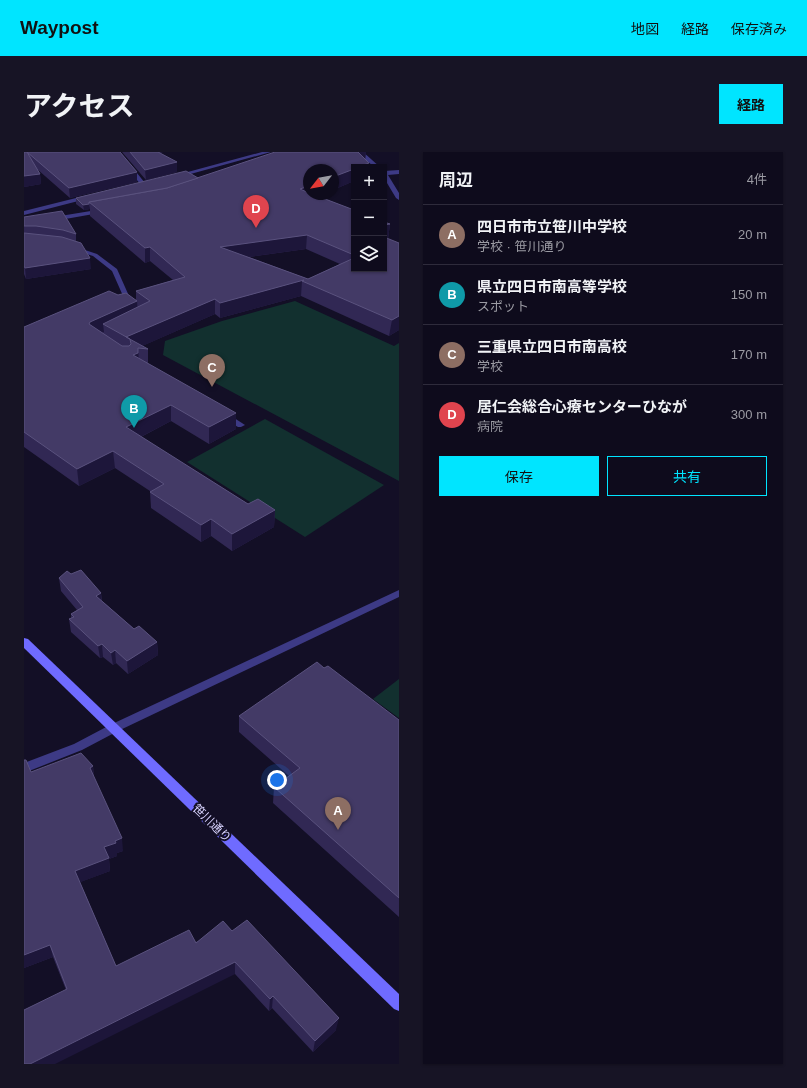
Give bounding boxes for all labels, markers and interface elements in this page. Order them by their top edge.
text: Waypost [20,17,98,38]
text: 地図 [631,21,659,37]
text: 経路 [681,21,709,37]
text: 保存済み [731,21,787,37]
button: 経路 [719,84,783,124]
text: アクセス [24,91,135,122]
north arrow [303,164,339,200]
map controls [351,164,387,272]
button: + [351,164,387,200]
text: 周辺 [439,171,473,190]
text: 4件 [747,172,767,187]
pin: D [243,195,269,228]
button: − [351,200,387,236]
text: 四日市市立笹川中学校 [477,218,627,235]
text: A [447,227,457,242]
text: 20 m [738,227,767,242]
button: layers [351,236,387,272]
text: 学校 · 笹川通り [477,239,567,254]
text: 県立四日市南高等学校 [477,278,627,295]
text: B [447,287,457,302]
text: 150 m [731,287,767,302]
text: スポット [477,299,529,314]
text: 三重県立四日市南高校 [477,338,627,355]
text: C [447,347,457,362]
text: 170 m [731,347,767,362]
pin: C [199,354,225,387]
text: 学校 [477,359,503,374]
pin: B [121,395,147,428]
text: 居仁会総合心療センターひなが [477,398,687,415]
text: D [447,407,457,422]
text: 300 m [731,407,767,422]
text: 病院 [477,419,503,434]
button: 保存 [439,456,599,496]
button: 共有 [607,456,767,496]
your location [267,770,287,790]
pin: A [325,797,351,830]
street label: 笹川通り [190,801,234,845]

